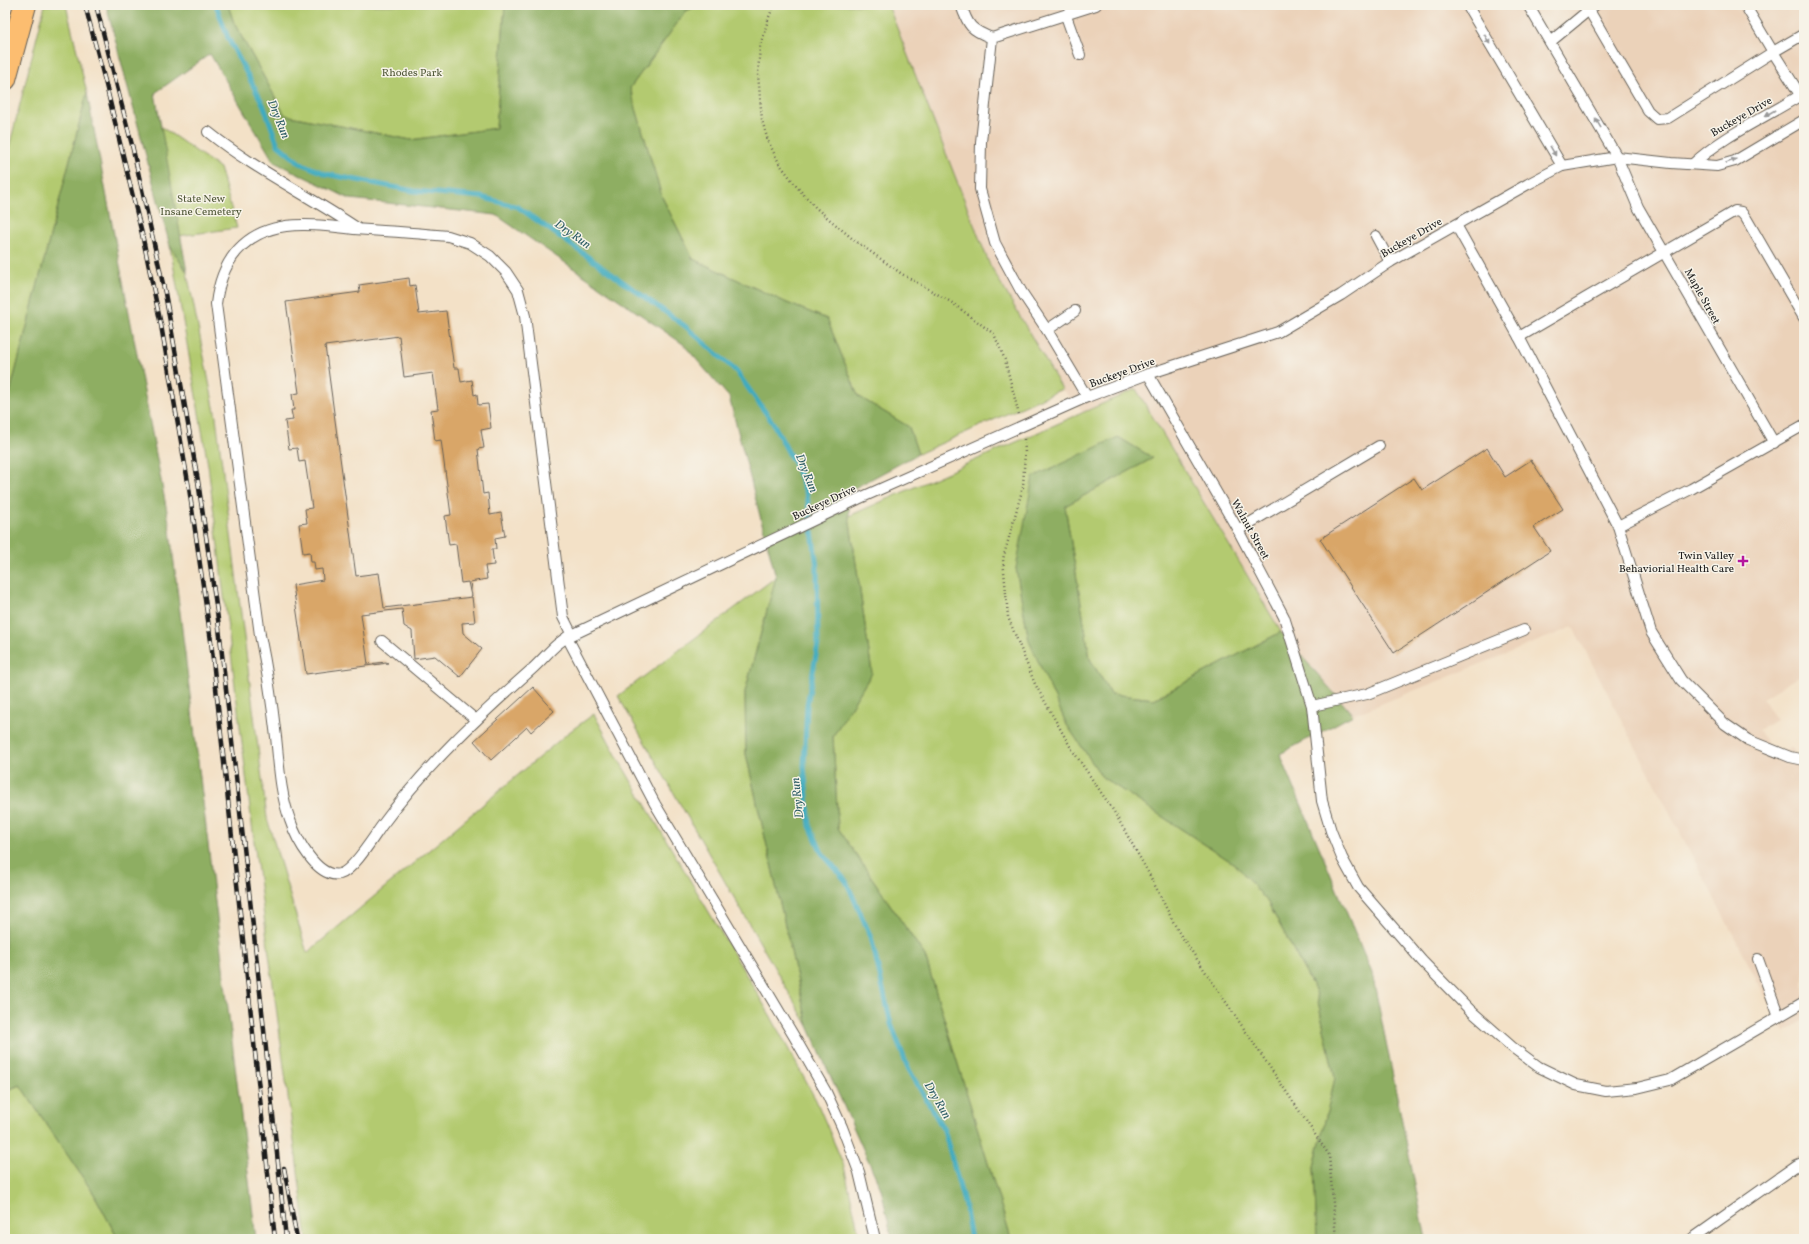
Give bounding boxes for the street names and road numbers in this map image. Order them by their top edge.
street label: Buckeye Drive [1708,94,1775,141]
street label: Buckeye Drive [1378,215,1445,262]
street label: Maple Street [1680,266,1723,327]
street label: Buckeye Drive [1088,355,1157,392]
street label: Buckeye Drive [790,482,859,525]
street label: Walnut Street [1227,497,1272,563]

